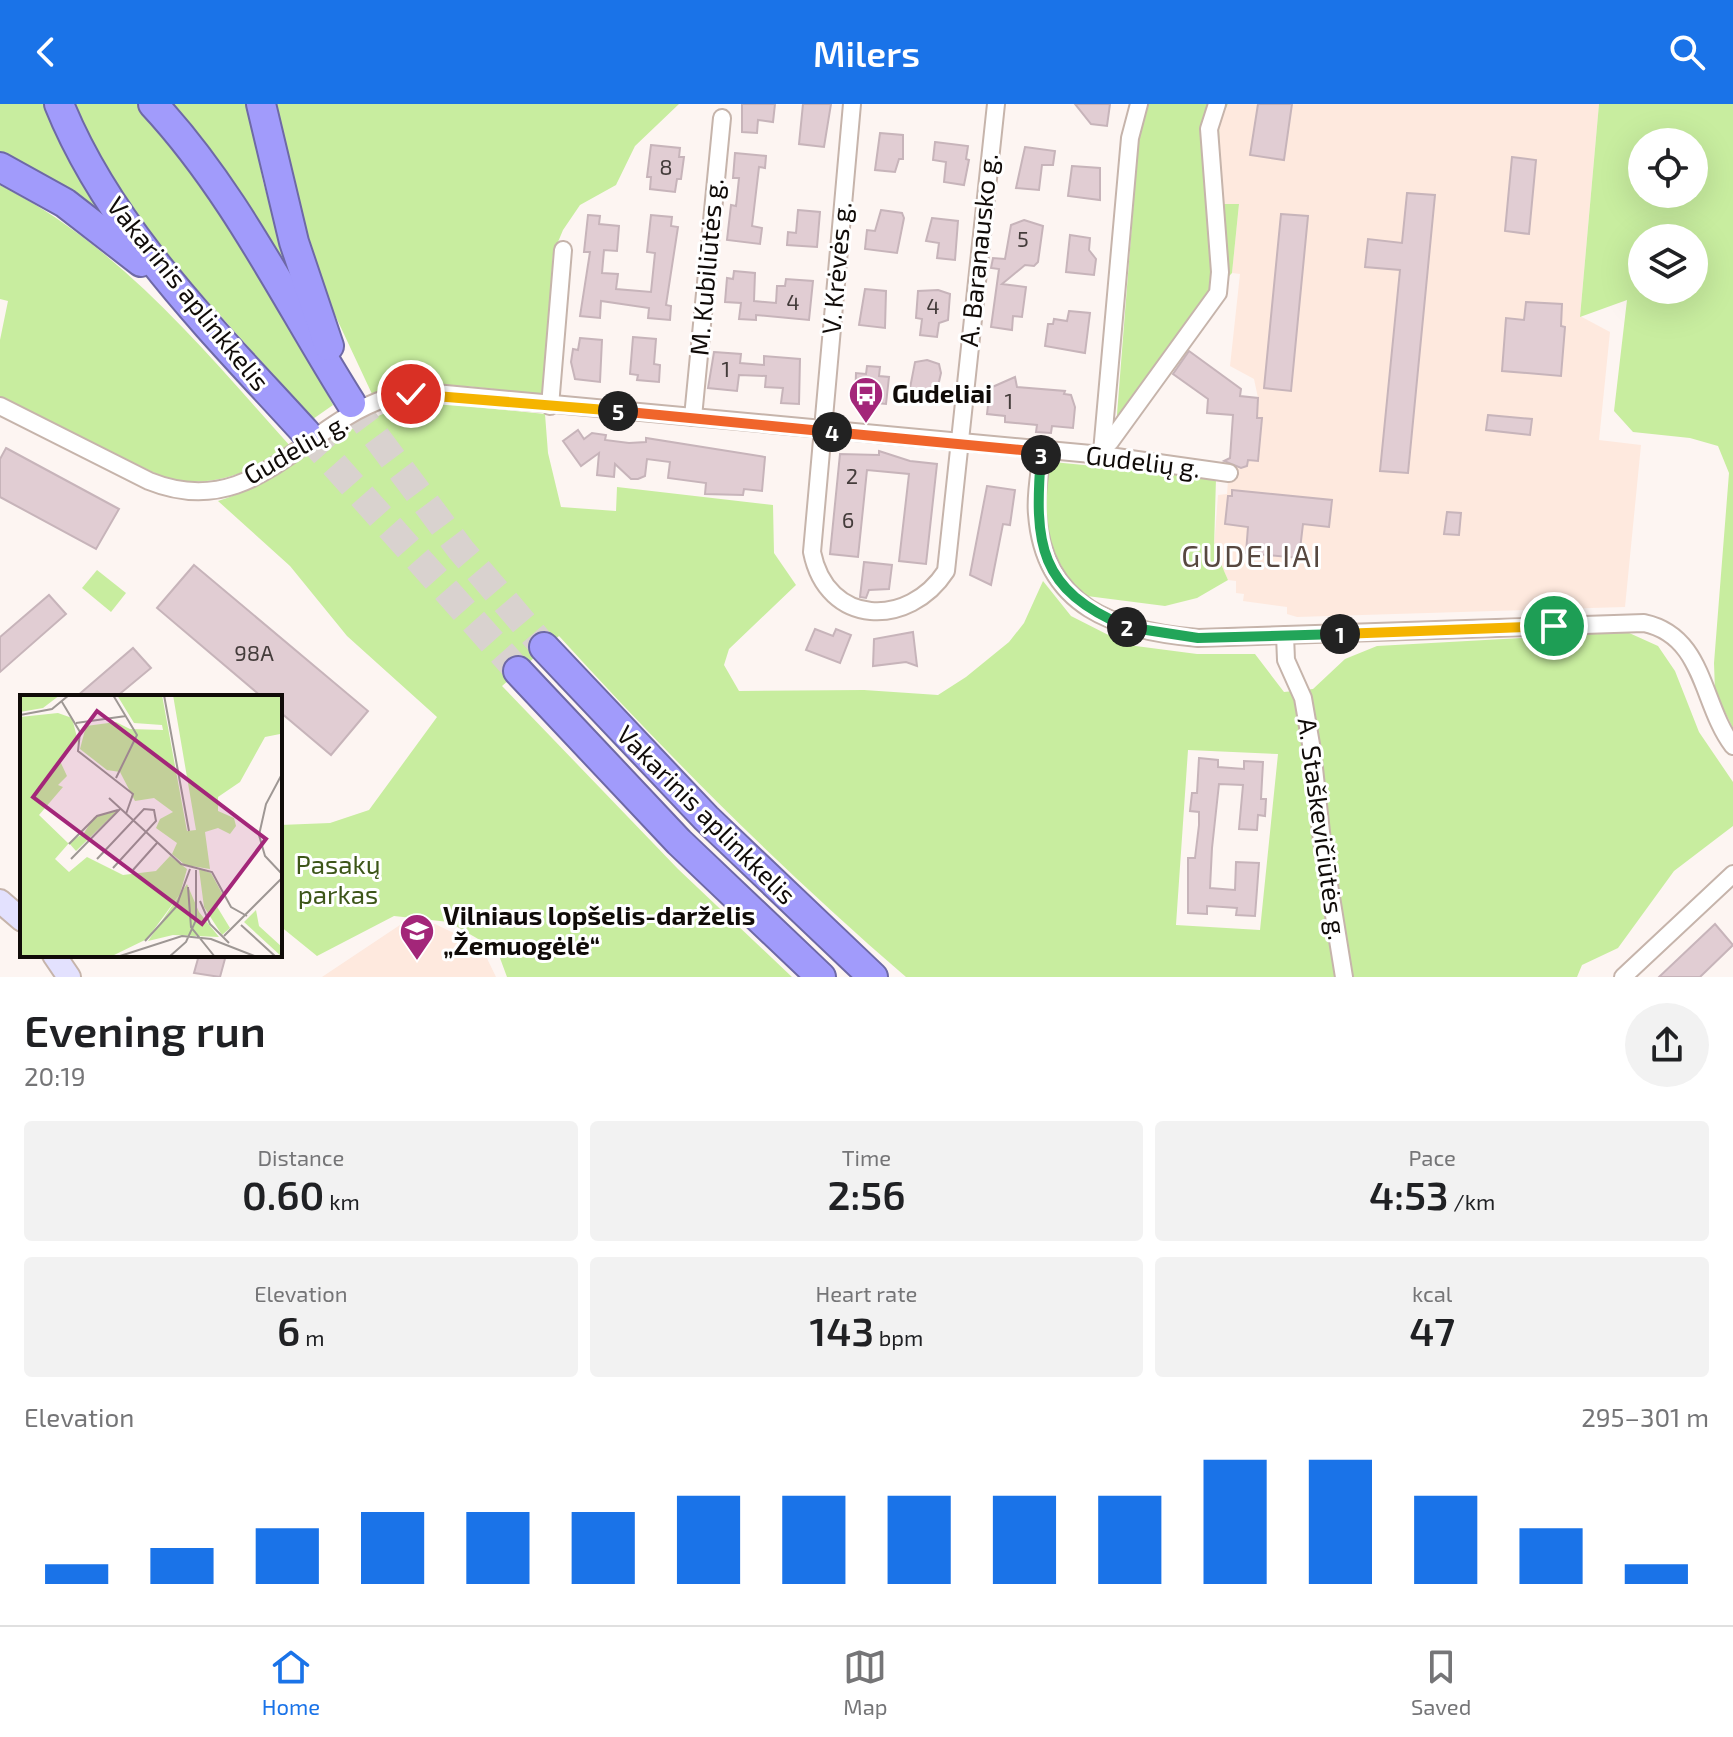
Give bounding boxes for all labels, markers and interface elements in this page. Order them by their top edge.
icon: back [24,30,68,74]
icon: search [1665,30,1709,74]
text: Milers [813,31,920,74]
map controls [1628,128,1708,304]
button: locate [1628,128,1708,208]
street label: A. Baranausko g. [952,152,1003,348]
house number: 8 [659,153,673,179]
street label: M. Kubiliūtės g. [682,177,729,357]
street label: Vakarinis aplinkkelis [101,190,277,396]
street label: V. Krėvės g. [814,200,857,335]
button: layers [1628,224,1708,304]
house number: 5 [1017,225,1029,251]
house number: 4 [786,288,800,314]
house number: 4 [926,292,940,318]
house number: 1 [722,355,730,381]
pin [377,360,445,428]
icon: check [389,372,433,416]
bus stop icon: Gudeliai [847,375,885,425]
place label: Gudeliai [892,377,992,408]
house number: 1 [1005,387,1013,413]
pin: 5 [598,391,638,431]
text: 5 [612,398,624,424]
street label: Gudelių g. [238,405,353,490]
pin: 4 [812,412,852,452]
text: 4 [825,419,839,445]
pin: 3 [1021,435,1061,475]
street label: Gudelių g. [1084,438,1202,483]
text: 3 [1035,442,1047,468]
house number: 2 [846,462,858,488]
house number: 6 [842,506,854,532]
district label: GUDELIAI [1181,537,1323,573]
pin [1520,592,1588,660]
icon: arrive [1532,604,1576,648]
pin: 2 [1107,607,1147,647]
text: 2 [1121,614,1133,640]
pin: 1 [1320,614,1360,654]
text: 1 [1335,621,1345,647]
house number: 98A [234,639,274,665]
inset map [20,695,282,957]
street label: A. Staškevičiūtės g. [1293,716,1354,942]
street label: Vakarinis aplinkkelis [611,718,803,910]
park label: Pasakų parkas [295,848,381,909]
place label: Vilniaus lopšelis-darželis „Žemuogėlė“ [443,899,755,960]
school or university icon: Vilniaus lopšelis-darželis „Žemuogėlė“ [398,912,436,962]
text: Evening run [24,1003,266,1056]
button: share [1625,1003,1709,1087]
text: 20:19 [24,1060,86,1091]
text: Distance [257,1144,344,1170]
text: Time [842,1144,891,1170]
text: Pace [1408,1144,1456,1170]
text: 0.60 [242,1170,324,1218]
text: 2:56 [828,1170,905,1218]
text: 4:53 [1369,1170,1448,1218]
text: km [324,1188,360,1214]
text: /km [1448,1188,1495,1214]
text: Elevation [254,1280,348,1306]
text: Heart rate [816,1280,917,1306]
text: kcal [1412,1280,1452,1306]
text: 6 [277,1306,300,1354]
text: 143 [810,1306,874,1354]
text: 47 [1409,1306,1455,1354]
text: m [300,1324,325,1350]
text: bpm [874,1324,923,1350]
text: Elevation [24,1401,134,1432]
text: 295–301 m [1581,1401,1709,1432]
tab: Home [262,1645,320,1719]
tab: Map [843,1645,888,1719]
tab: Saved [1411,1645,1471,1719]

